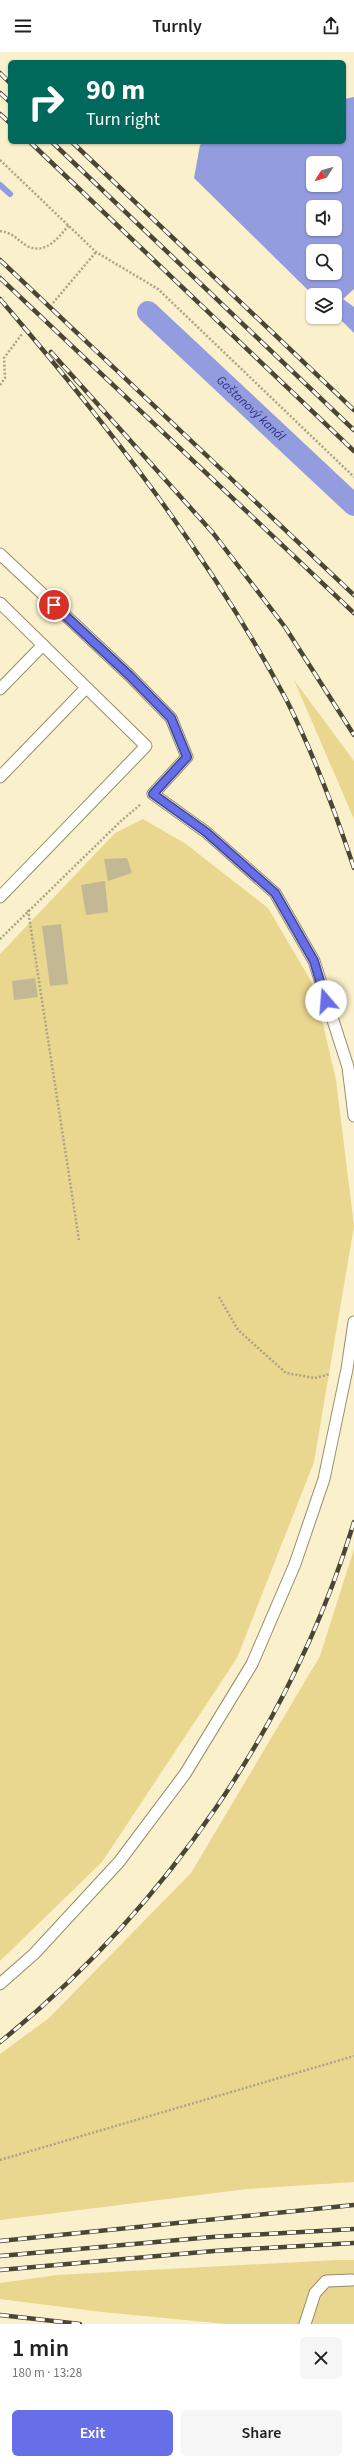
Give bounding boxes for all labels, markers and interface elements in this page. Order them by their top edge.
text: Turnly [152,14,202,39]
icon: menu [12,15,34,37]
icon: share [320,15,342,37]
text: 90 m [86,70,145,110]
icon: right [20,76,72,128]
text: Turn right [86,107,160,132]
north arrow [306,156,342,192]
map controls [306,156,342,324]
button: sound [306,200,342,236]
button: search [306,244,342,280]
button: layers [306,288,342,324]
water label: Gaštanový kanál [212,372,290,446]
pin [37,588,71,622]
icon: arrive [43,594,65,616]
position arrow [305,980,347,1022]
text: 1 min [12,2331,69,2366]
button: close [300,2337,342,2379]
text: 180 m · 13:28 [12,2364,82,2382]
button: Exit [12,2410,173,2456]
button: Share [181,2410,342,2456]

